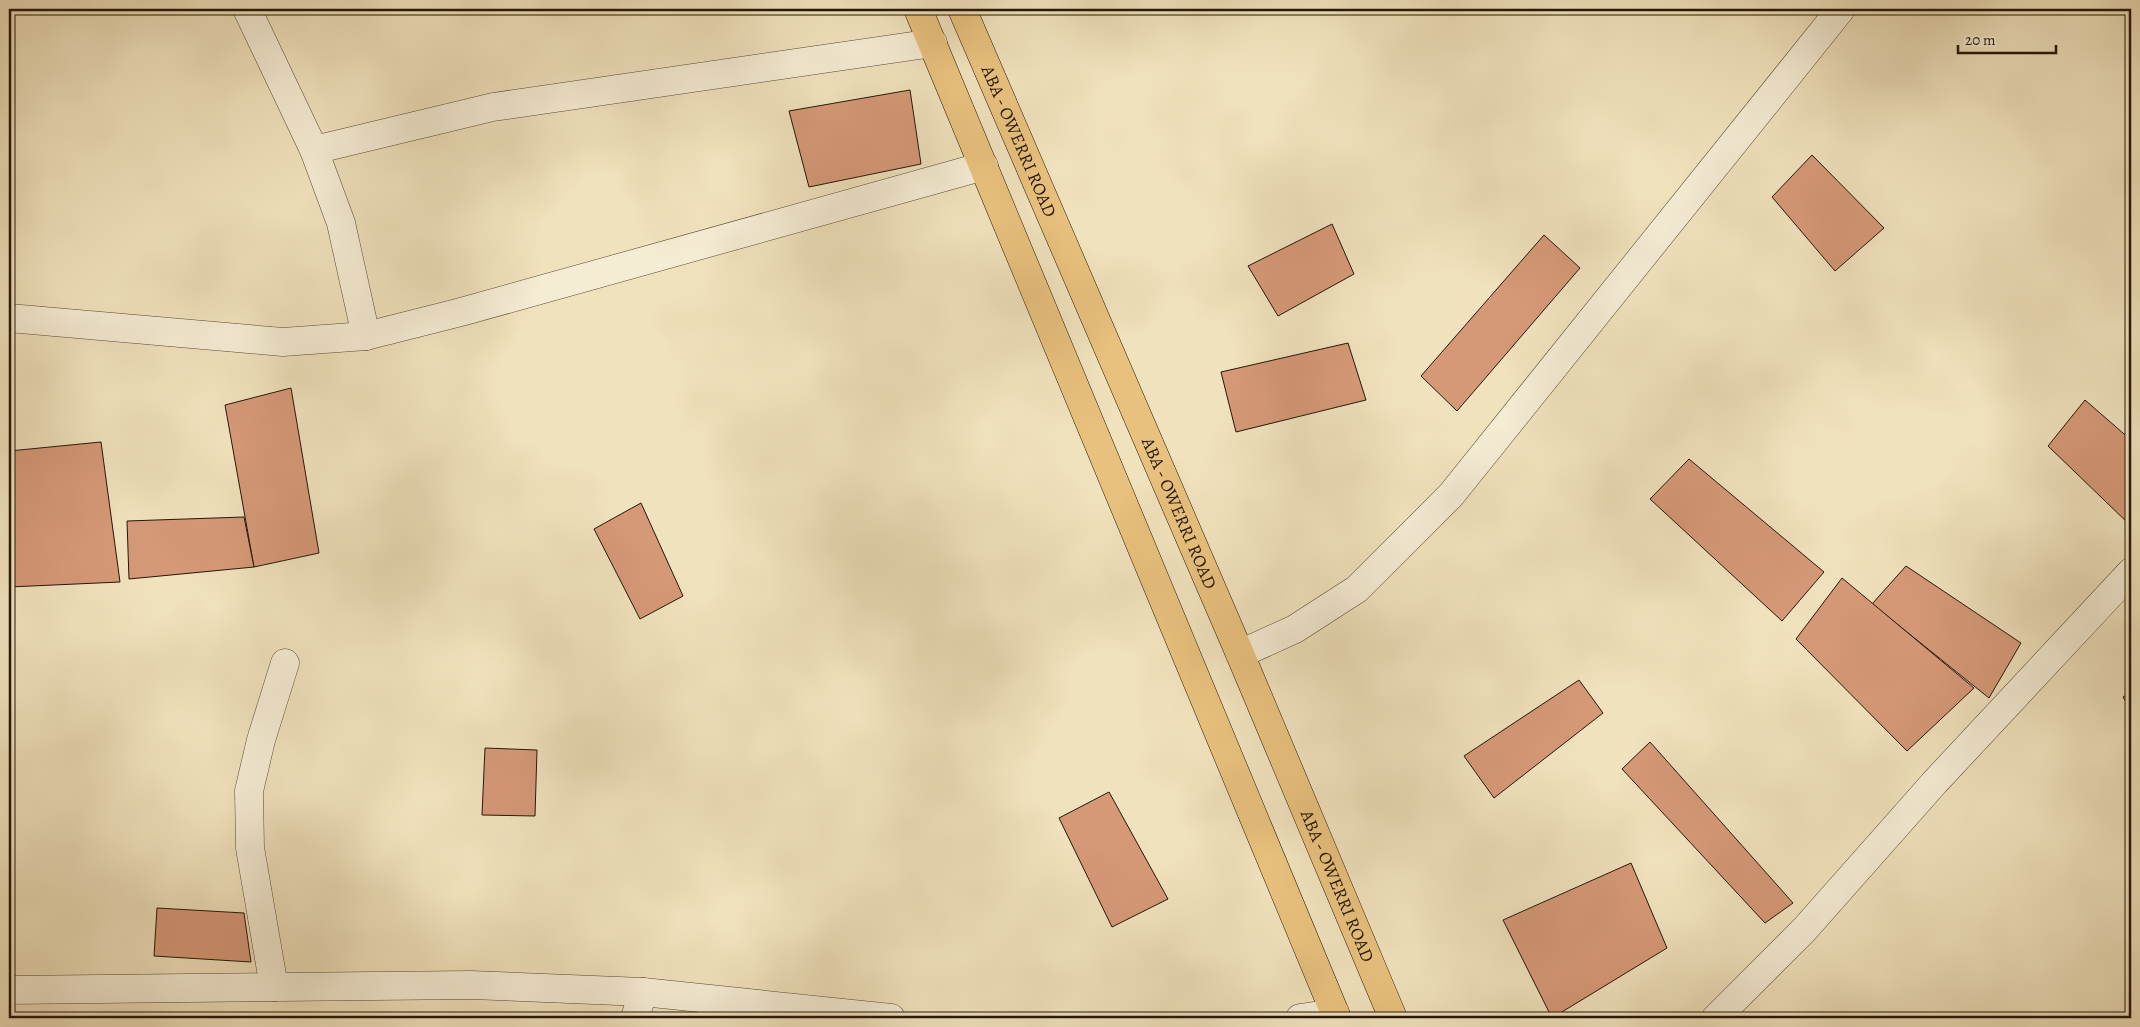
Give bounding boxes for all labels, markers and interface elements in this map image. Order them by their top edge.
scale bar [1958,22,2055,54]
text: 20 m [1965,30,1996,50]
street label: ABA - OWERRI ROAD [975,61,1062,221]
street label: ABA - OWERRI ROAD [1136,433,1223,593]
street label: ABA - OWERRI ROAD [1295,805,1380,966]

